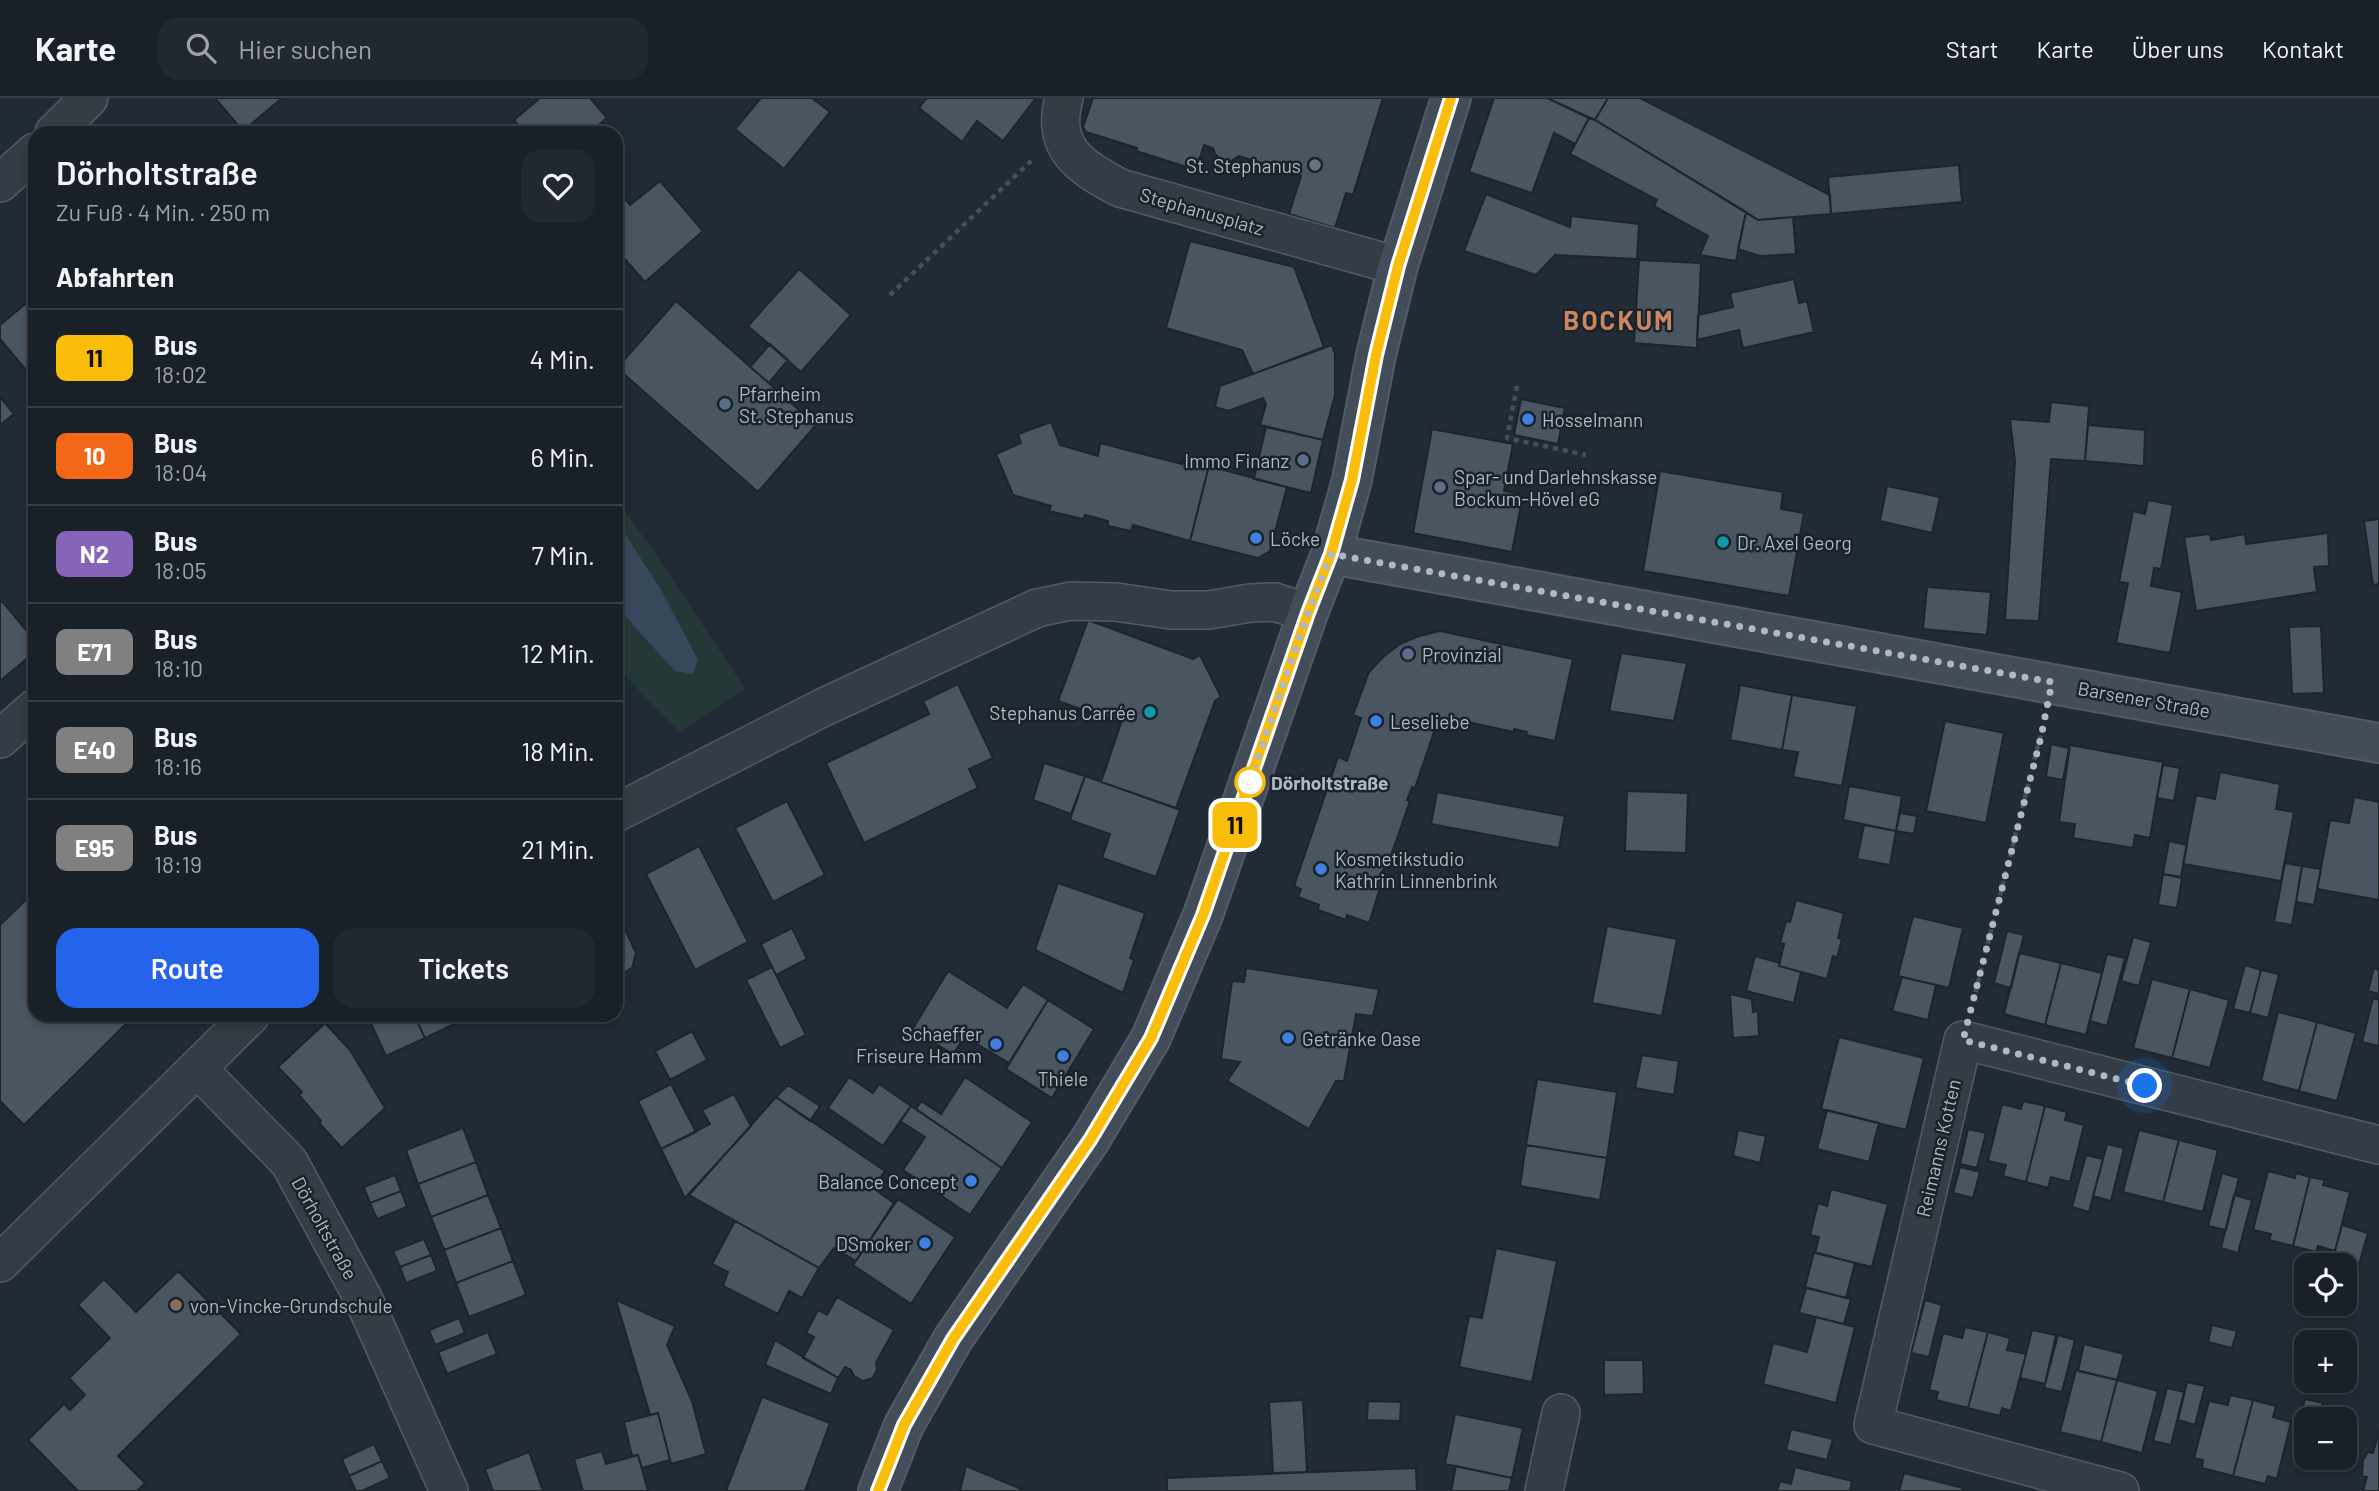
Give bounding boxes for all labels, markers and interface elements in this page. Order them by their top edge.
search box [158,17,648,80]
text: Karte [35,28,116,68]
icon: search [182,29,220,67]
text: Hier suchen [238,33,372,64]
text: Start [1946,34,1999,63]
text: Karte [2037,34,2094,63]
text: Über uns [2132,34,2224,63]
text: Kontakt [2262,34,2344,63]
button: heart [521,149,595,223]
text: Dörholtstraße [56,152,258,192]
place label: St. Stephanus [1186,154,1301,177]
marker: St. Stephanus [1307,157,1323,173]
street label: Stephanusplatz [1137,182,1267,240]
text: Zu Fuß · 4 Min. · 250 m [56,198,270,226]
text: Abfahrten [56,261,174,292]
district label: BOCKUM [1563,304,1675,335]
text: Bus [154,329,197,360]
text: 11 [86,343,103,372]
text: 4 Min. [530,343,595,374]
text: 18:02 [154,360,207,388]
place label: Pfarrheim St. Stephanus [739,382,854,427]
marker: Pfarrheim St. Stephanus [717,396,733,412]
place label: Hosselmann [1542,408,1643,431]
marker: Hosselmann [1520,411,1536,427]
text: Bus [154,427,197,458]
text: 10 [83,441,106,470]
text: 6 Min. [530,441,595,472]
place label: Immo Finanz [1184,449,1289,472]
marker: Immo Finanz [1295,452,1311,468]
text: 18:04 [154,458,208,486]
place label: Spar- und Darlehnskasse Bockum-Hövel eG [1454,465,1657,510]
marker: Spar- und Darlehnskasse Bockum-Hövel eG [1432,479,1448,495]
text: Bus [154,525,197,556]
place label: Löcke [1270,527,1320,550]
marker: Löcke [1248,530,1264,546]
place label: Dr. Axel Georg [1737,531,1852,554]
marker: Dr. Axel Georg [1715,534,1731,550]
text: N2 [80,539,109,568]
text: 7 Min. [532,539,595,570]
text: 18:05 [154,556,207,584]
text: Bus [154,623,197,654]
text: E71 [77,637,112,666]
text: 12 Min. [521,637,595,668]
place label: Provinzial [1422,643,1502,666]
marker: Provinzial [1400,646,1416,662]
text: 18:10 [154,654,203,682]
street label: Barsener Straße [2076,676,2212,722]
place label: Stephanus Carrée [989,701,1136,724]
marker: Stephanus Carrée [1142,704,1158,720]
place label: Leseliebe [1390,710,1470,733]
marker: Leseliebe [1368,713,1384,729]
text: Bus [154,721,197,752]
text: E40 [73,735,116,764]
text: 18 Min. [521,735,595,766]
text: 18:16 [154,752,202,780]
marker: Dörholtstraße [1235,767,1265,797]
place label: Dörholtstraße [1271,771,1388,794]
line badge: 11 [1204,802,1266,848]
text: 11 [1226,810,1244,839]
text: Bus [154,819,197,850]
text: E95 [75,833,114,862]
text: 21 Min. [521,833,595,864]
place label: Kosmetikstudio Kathrin Linnenbrink [1335,847,1497,892]
text: 18:19 [154,850,202,878]
marker: Kosmetikstudio Kathrin Linnenbrink [1313,861,1329,877]
button: Route [56,928,319,1008]
button: Tickets [333,928,595,1008]
place label: Schaeffer Friseure Hamm [856,1022,982,1067]
place label: Getränke Oase [1302,1027,1421,1050]
marker: Getränke Oase [1280,1030,1296,1046]
marker: Schaeffer Friseure Hamm [988,1036,1004,1052]
marker: Thiele [1055,1048,1071,1064]
place label: Thiele [1038,1067,1088,1090]
your location [2127,1068,2162,1103]
street label: Reimanns Kotten [1911,1077,1965,1219]
place label: Balance Concept [818,1170,957,1193]
street label: Dörholtstraße [287,1173,363,1283]
marker: Balance Concept [963,1173,979,1189]
place label: DSmoker [836,1232,911,1255]
marker: DSmoker [917,1235,933,1251]
map controls [2294,1253,2357,1470]
button: locate [2294,1253,2357,1316]
place label: von-Vincke-Grundschule [190,1294,393,1317]
marker: von-Vincke-Grundschule [168,1297,184,1313]
button: + [2294,1330,2357,1393]
button: − [2294,1407,2357,1470]

